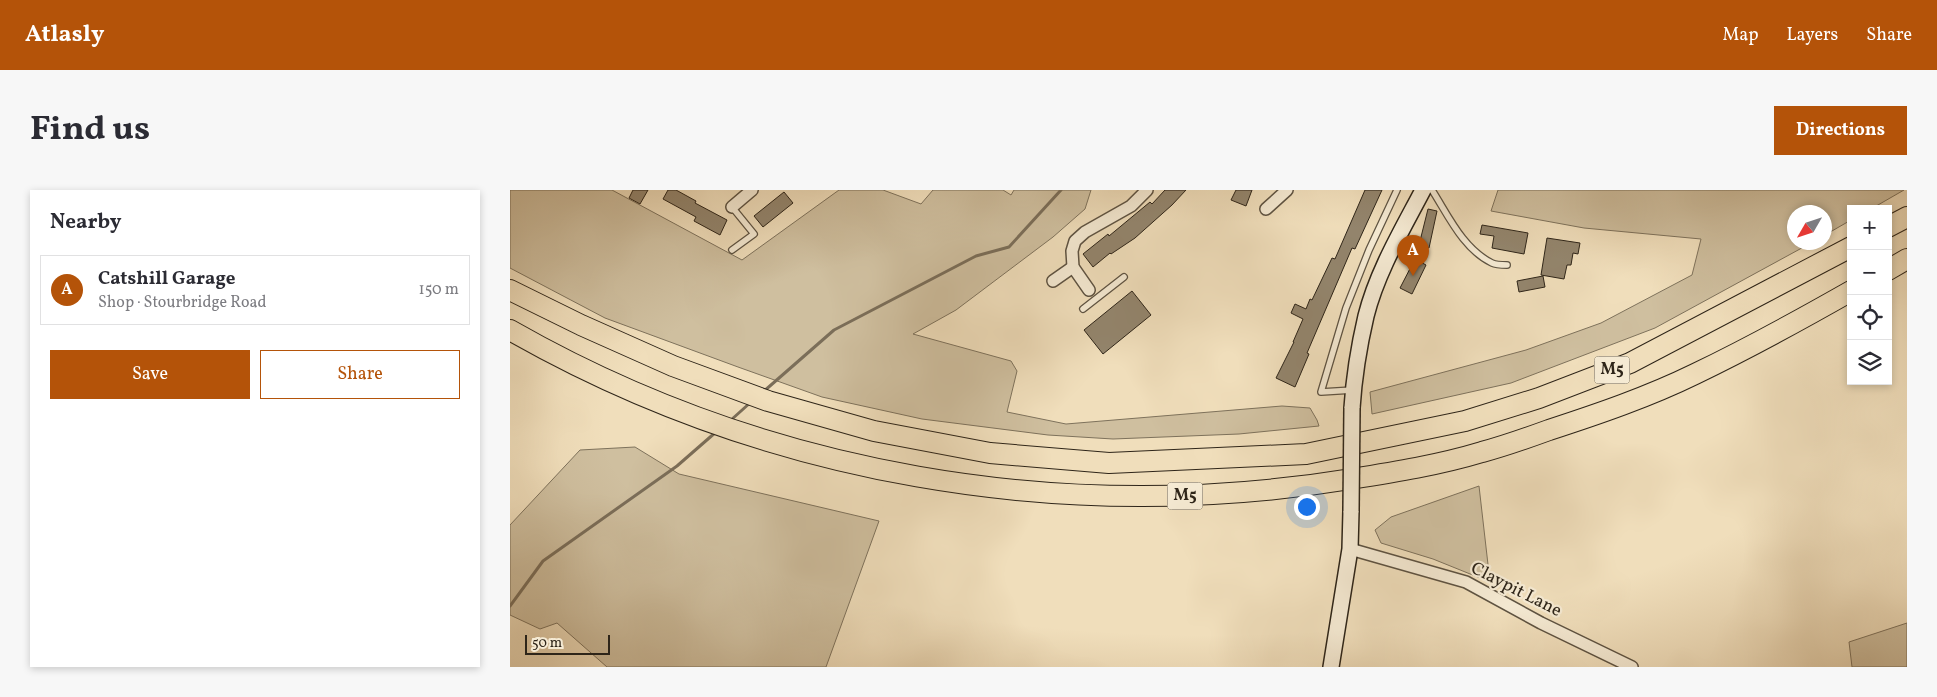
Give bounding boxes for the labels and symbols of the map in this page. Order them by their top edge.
north arrow [1787,205,1832,250]
pin: A [1397,235,1429,276]
road number: M5 [1594,356,1630,384]
road number: M5 [1168,482,1202,510]
your location [1294,494,1320,520]
street label: Claypit Lane [1466,556,1566,624]
scale bar [525,632,610,655]

